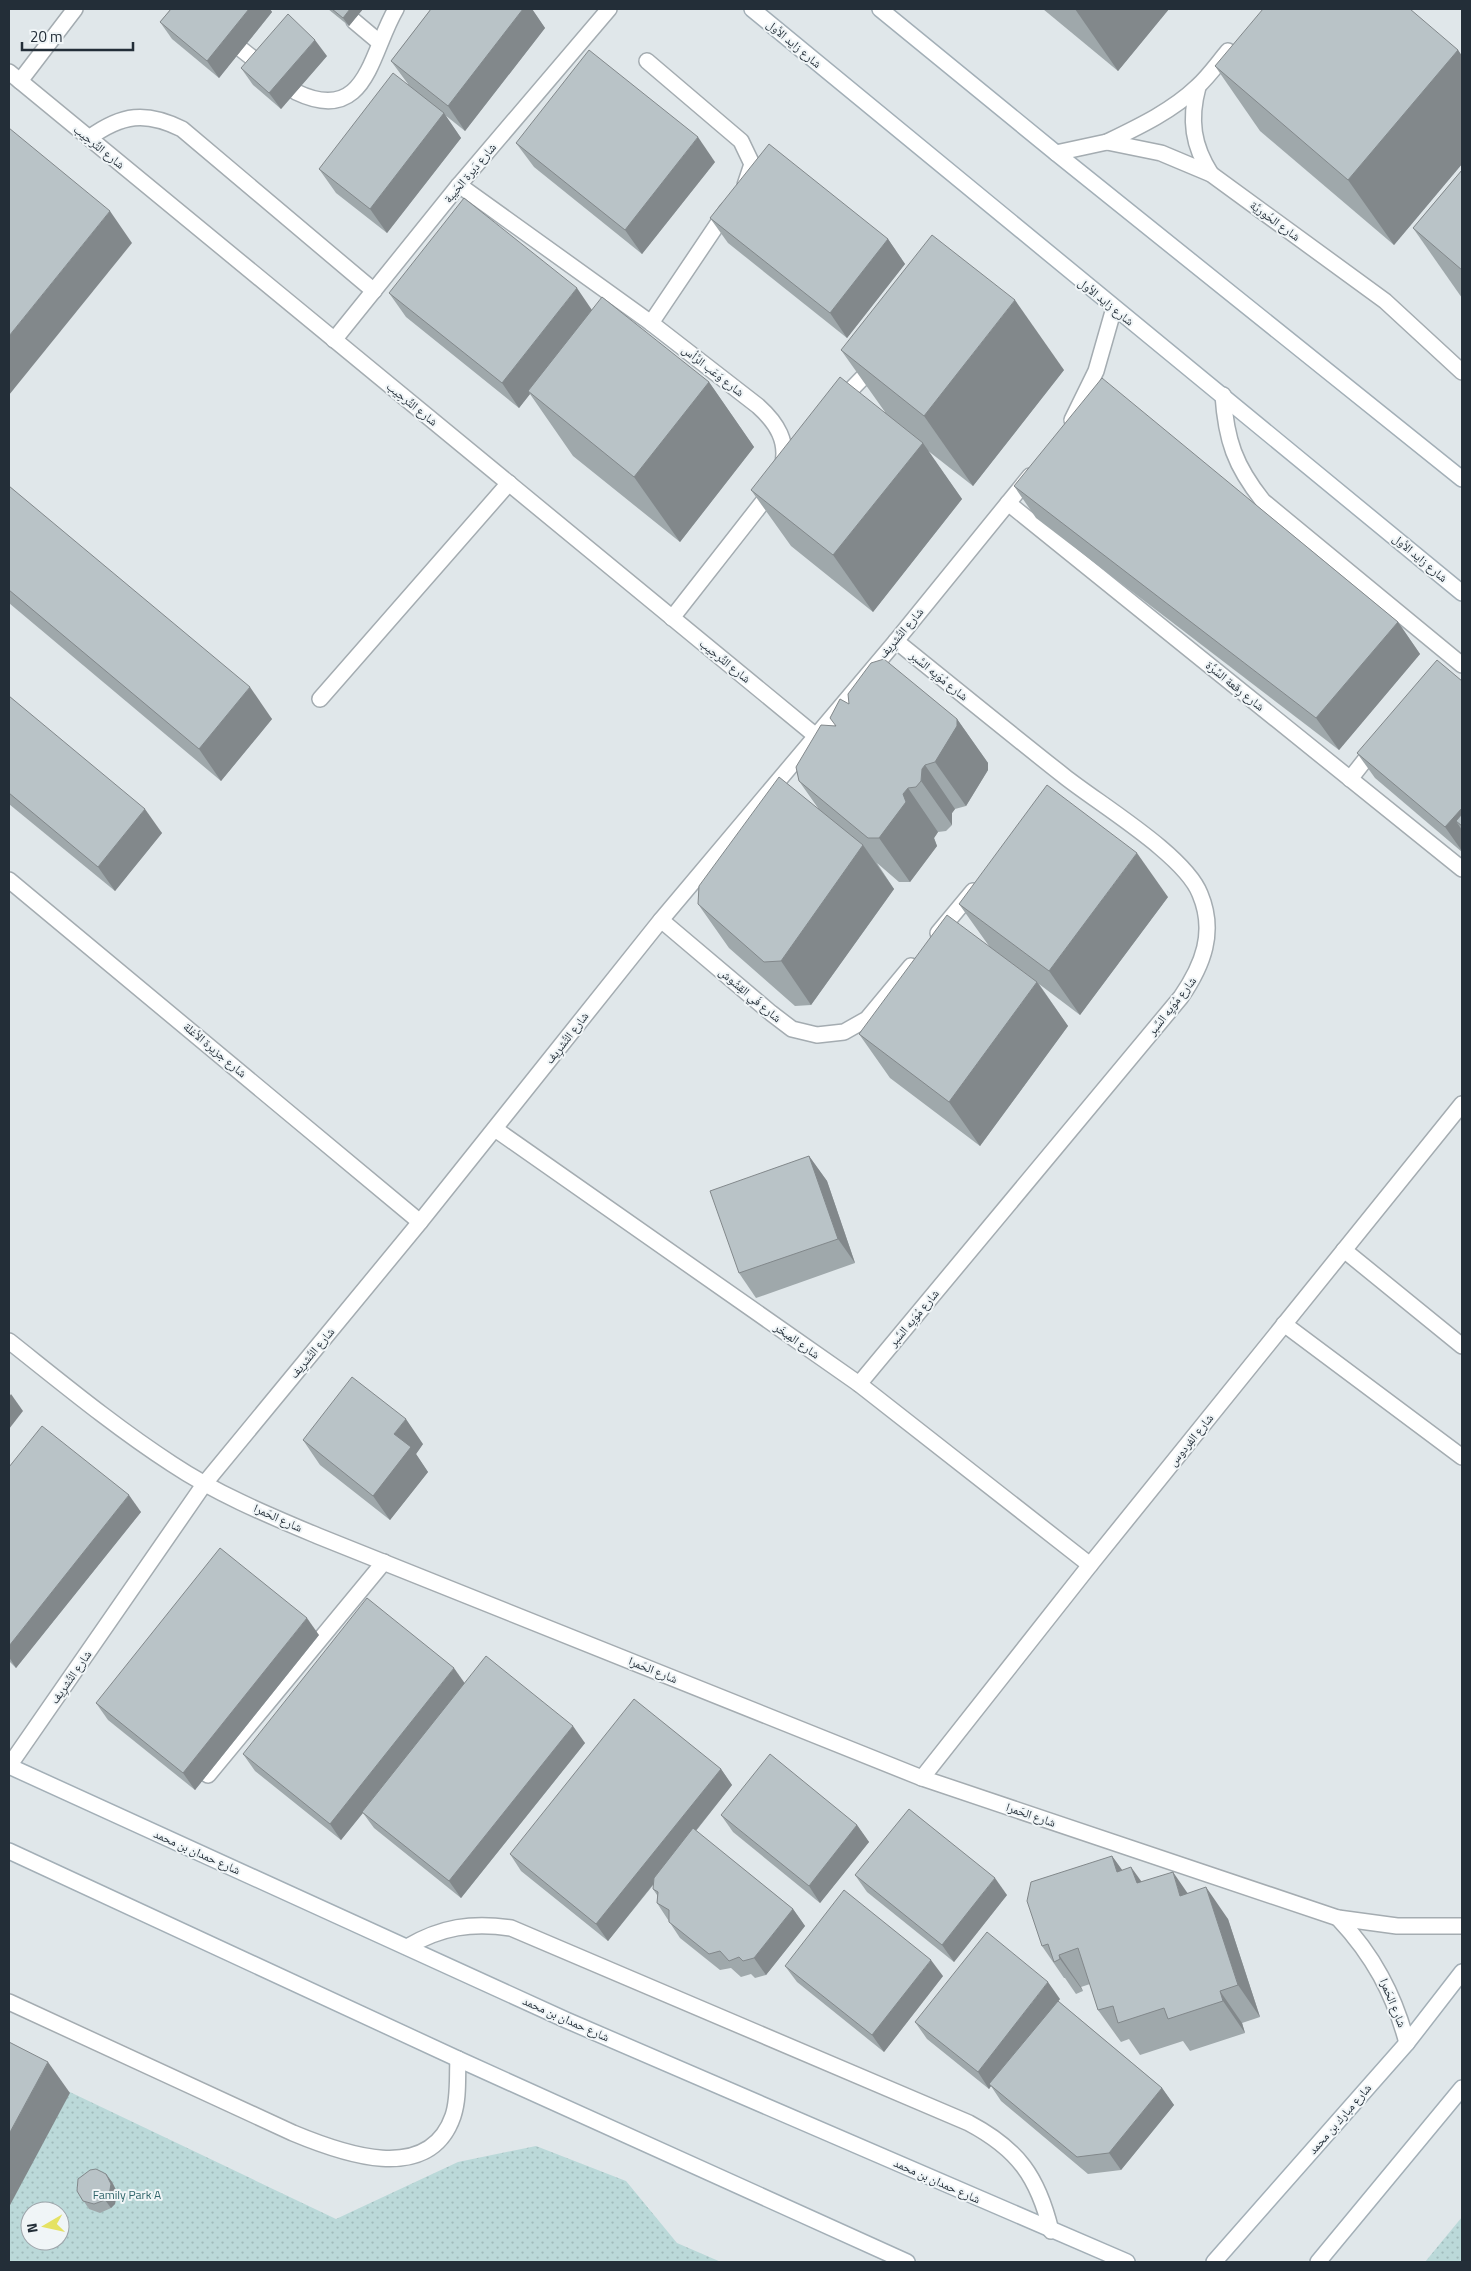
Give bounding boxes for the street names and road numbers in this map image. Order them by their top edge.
street label: شارع زايد الأول [762,15,826,73]
street label: شارع التَّرحِيب [69,120,129,173]
street label: شارع دَيرة الحَيبة [439,138,501,207]
street label: شارع الحُوريَّة [1246,196,1305,246]
street label: شارع زايد الأول [1074,273,1138,330]
street label: شارع وَعَب الرَّأس [678,340,749,401]
street label: شارع التَّرحِيب [382,377,442,430]
street label: شارع زايد الأول [1388,529,1452,587]
street label: شارع التَّشرِيف [873,603,928,662]
street label: شارع التَّرحِيب [695,634,755,687]
street label: شارع مُوَيِه السَّبر [905,645,973,705]
street label: شارع رِقعة السِّرَّة [1202,656,1269,715]
street label: شارع فَي القِشُوش [714,963,786,1028]
street label: شارع مُوَيِه السَّبر [1142,972,1201,1040]
street label: شارع التَّشرِيف [540,1007,593,1068]
street label: شارع جزيرة الأغلة [179,1017,251,1082]
street label: شارع مُوَيِه السَّبر [883,1285,944,1352]
street label: شارع المِبخَر [770,1317,824,1363]
street label: شارع التَّشرِيف [284,1323,339,1382]
street label: شارع الفِردوس [1163,1409,1218,1470]
street label: شارع الحَمرا [251,1498,306,1537]
street label: شارع التَّشرِيف [45,1646,96,1708]
street label: شارع الحَمرا [626,1651,681,1688]
street label: شارع الحَمرا [1004,1797,1059,1832]
street label: شارع حمدان بن محمد [151,1824,244,1879]
street label: شارع الحَمرا [1375,1975,1412,2030]
street label: شارع حمدان بن محمد [520,1991,613,2046]
street label: شارع مبارك بن محمد [1303,2079,1376,2158]
street label: شارع حمدان بن محمد [891,2153,984,2208]

